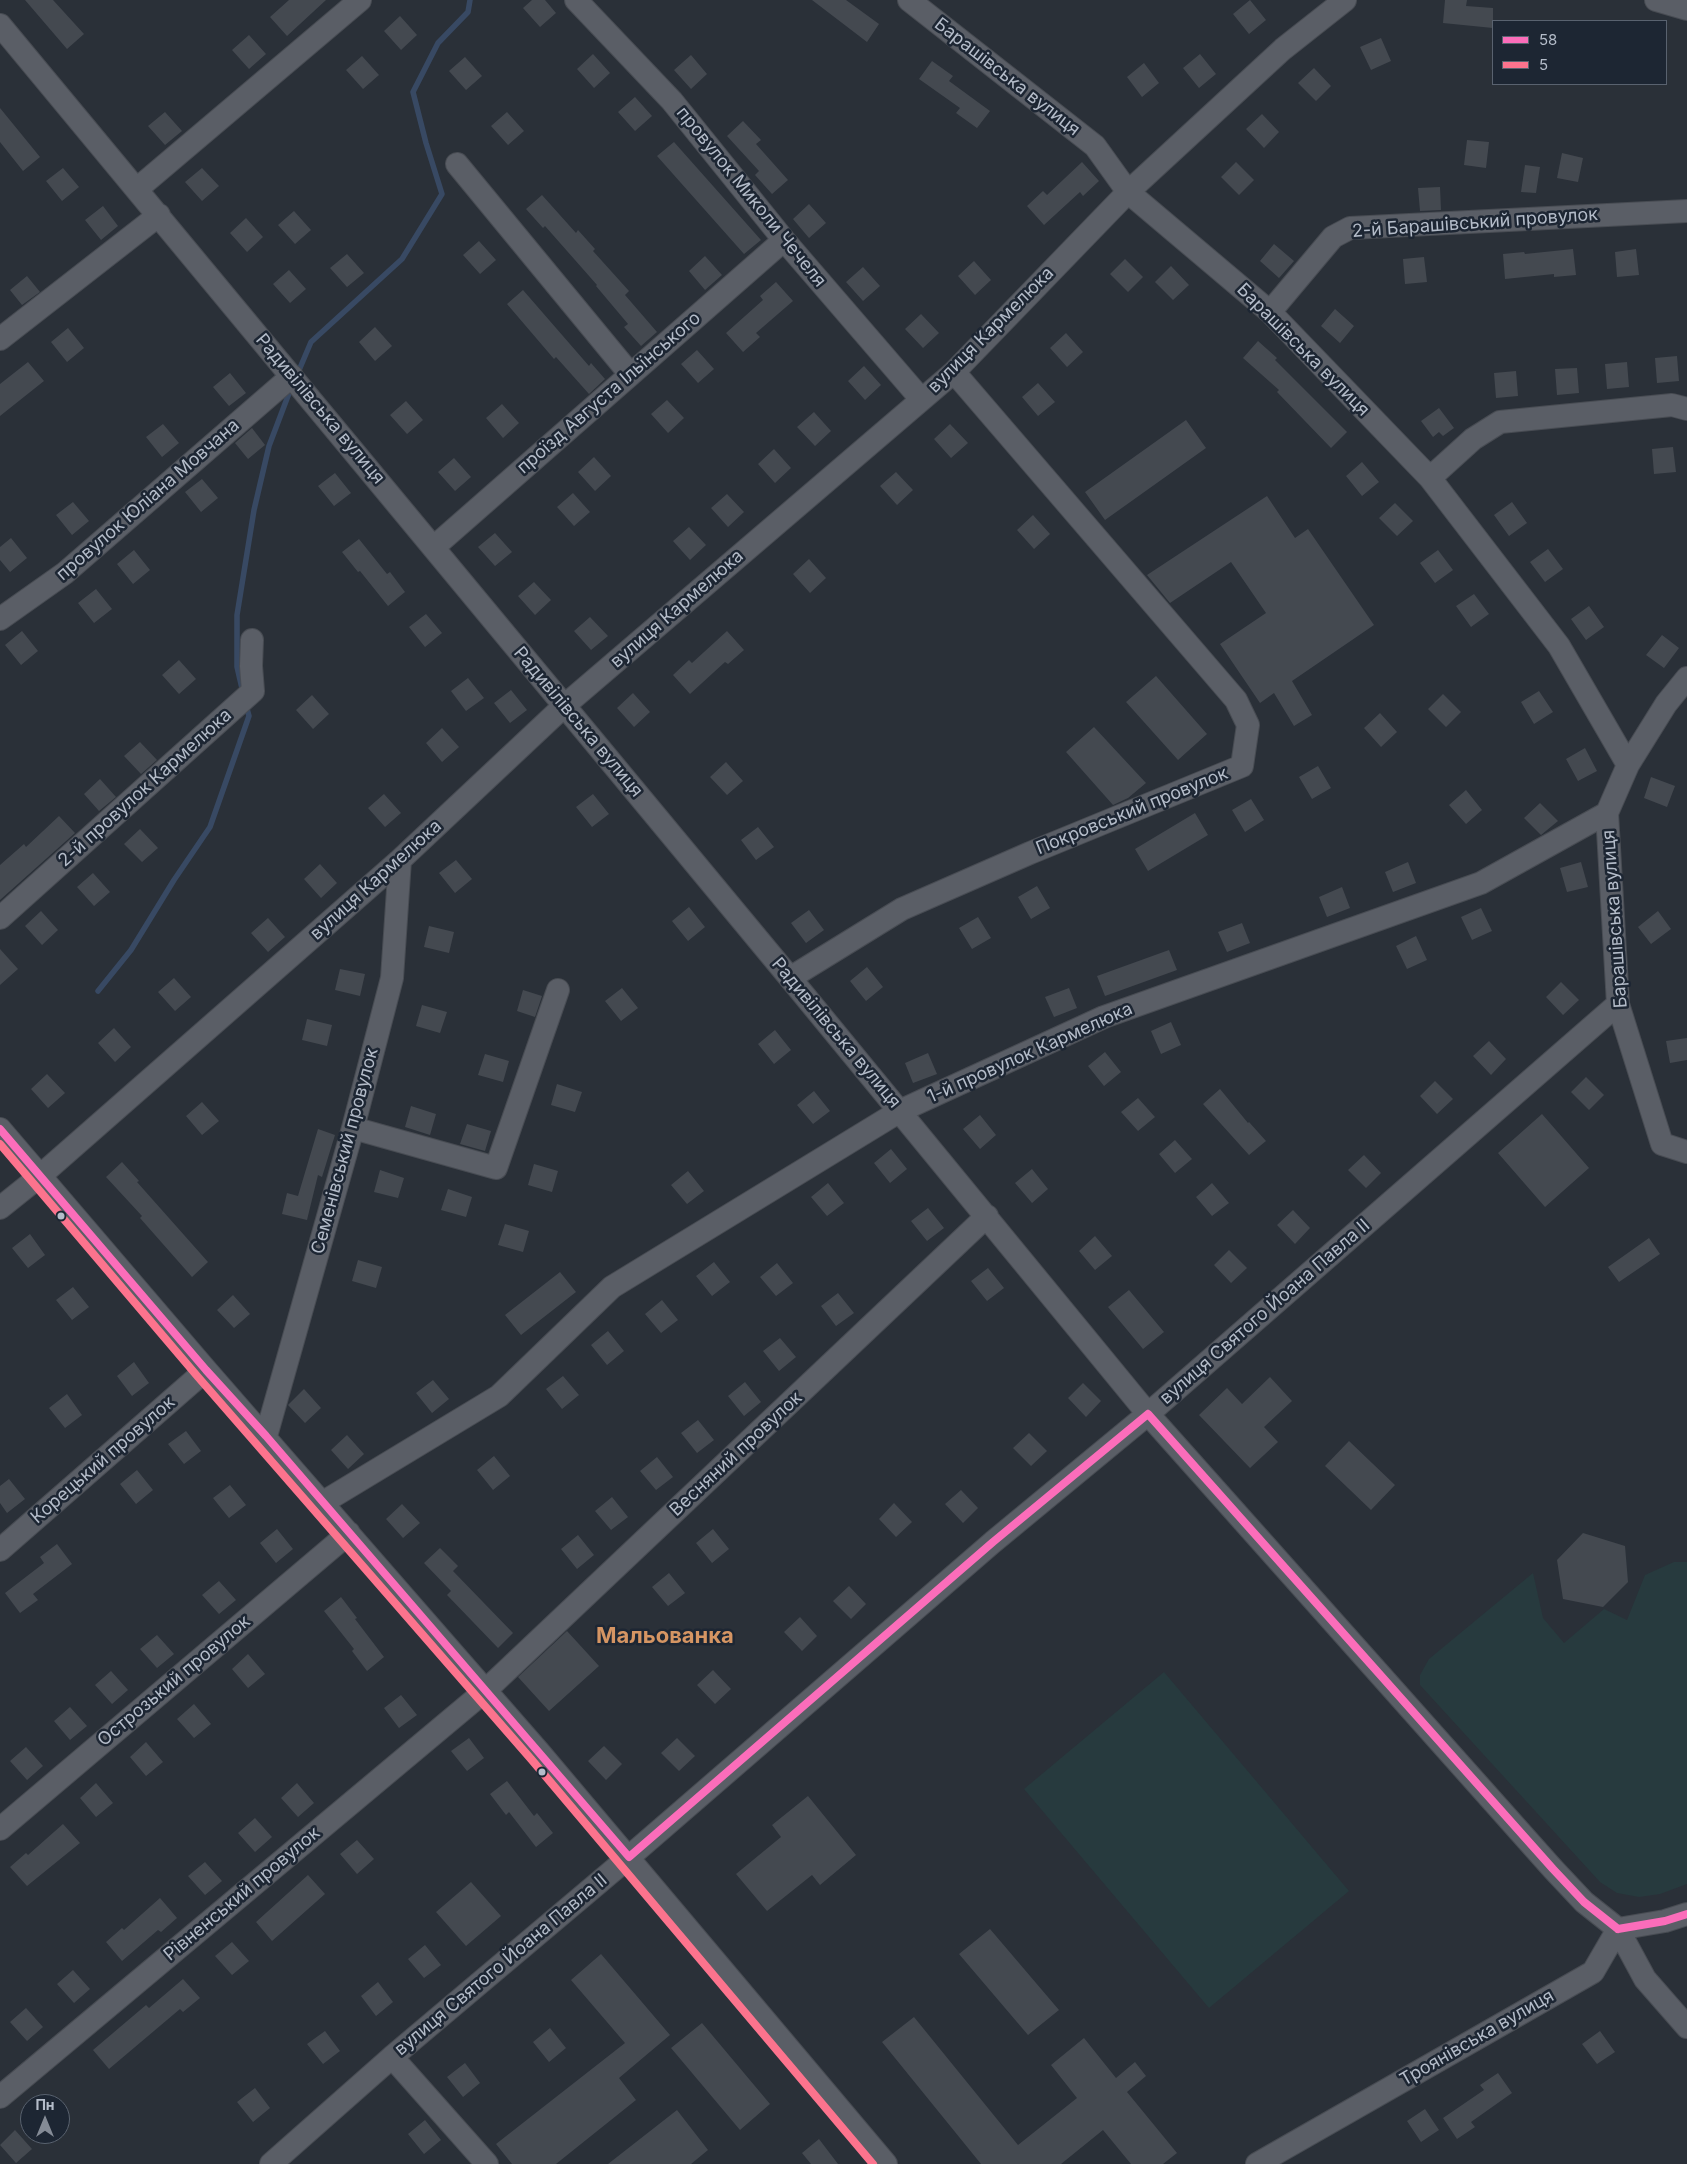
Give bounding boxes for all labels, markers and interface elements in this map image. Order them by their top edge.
street label: Барашівська вулиця [930,13,1084,141]
legend [1492,20,1667,85]
text: 58 [1539,30,1557,49]
text: 5 [1539,55,1548,74]
street label: провулок Миколи Чечеля [672,103,830,291]
street label: 2-й Барашівський провулок [1351,204,1599,242]
street label: вулиця Кармелюка [924,263,1058,397]
street label: Барашівська вулиця [1232,279,1374,421]
street label: проїзд Августа Ільїнського [513,307,705,479]
street label: Радивілівська вулиця [251,330,389,488]
street label: провулок Юліана Мовчана [52,415,244,585]
street label: вулиця Кармелюка [606,545,748,673]
street label: Радивілівська вулиця [509,643,647,801]
street label: 2-й провулок Кармелюка [54,704,236,872]
street label: Покровський провулок [1033,763,1231,859]
street label: вулиця Кармелюка [306,815,446,945]
street label: Барашівська вулиця [1598,829,1632,1009]
street label: Радивілівська вулиця [767,954,905,1112]
street label: 1-й провулок Кармелюка [924,998,1136,1108]
street label: Семенівський провулок [307,1046,383,1256]
unlabelled marker [56,1211,66,1221]
street label: вулиця Святого Йоана Павла II [1156,1215,1374,1409]
street label: Весняний провулок [665,1387,807,1521]
street label: Корецький провулок [27,1392,179,1528]
street label: Острозький провулок [93,1611,255,1751]
district label: Мальованка [596,1623,734,1649]
unlabelled marker [537,1767,547,1777]
street label: Рівненський провулок [160,1822,324,1966]
street label: вулиця Святого Йоана Павла II [390,1870,612,2060]
street label: Троянівська вулиця [1396,1985,1558,2091]
north arrow [20,2094,70,2144]
text: Пн [35,2096,55,2113]

